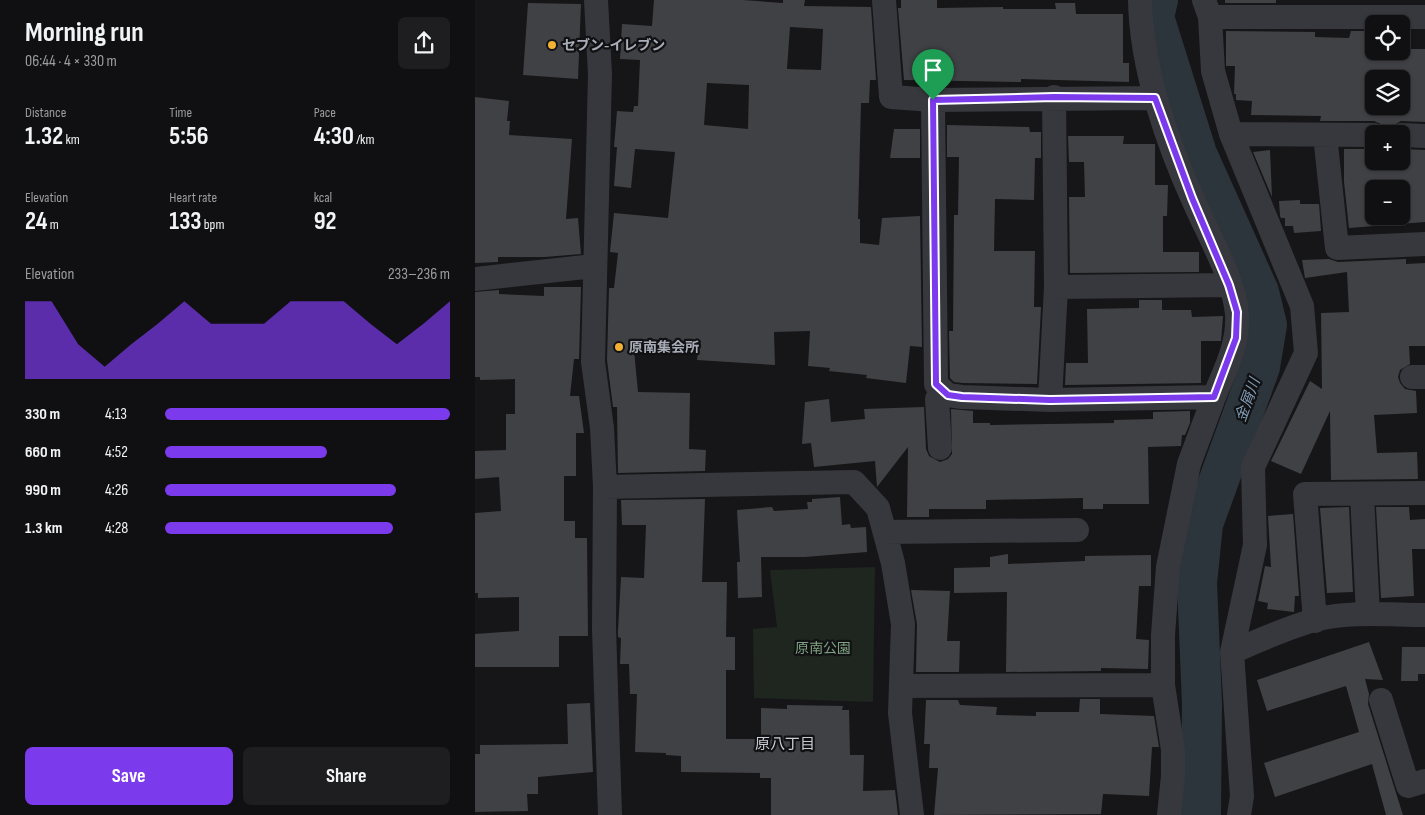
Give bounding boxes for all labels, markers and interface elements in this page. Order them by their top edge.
map controls [1365,15,1410,225]
button: locate [1365,15,1410,60]
text: Morning run [25,16,144,49]
button: share [398,17,450,69]
place label: セブン-イレブン [562,37,665,54]
marker: セブン-イレブン [546,39,558,51]
pin [912,49,954,100]
text: 06:44 · 4 × 330 m [25,52,117,71]
icon: arrive [919,56,947,84]
button: layers [1365,70,1410,115]
text: Distance [25,104,66,121]
text: Time [169,104,192,121]
text: Pace [314,104,336,121]
text: 1.32 [25,121,63,152]
text: 5:56 [169,121,209,152]
text: 4:30 [314,121,354,152]
button: + [1365,125,1410,170]
text: km [63,131,80,148]
text: /km [354,131,374,148]
button: − [1365,180,1410,225]
text: Elevation [25,189,68,206]
text: Heart rate [169,189,217,206]
text: kcal [314,189,332,206]
text: 24 [25,206,48,237]
text: 133 [169,206,202,237]
text: 92 [314,206,336,237]
text: m [48,216,59,233]
text: bpm [202,216,224,233]
text: Elevation [25,265,74,284]
text: 233–236 m [388,265,450,284]
place label: 原南集会所 [629,339,699,356]
marker: 原南集会所 [613,341,625,353]
water label: 金屑川 [1231,374,1265,424]
text: 330 m [25,405,60,424]
text: 4:13 [105,405,127,424]
text: 660 m [25,443,61,462]
text: 4:52 [105,443,128,462]
text: 990 m [25,481,61,500]
text: 4:26 [105,481,128,500]
text: 1.3 km [25,519,62,538]
text: 4:28 [105,519,128,538]
park label: 原南公園 [795,640,851,657]
district label: 原八丁目 [755,735,815,754]
button: Save [25,747,233,805]
button: Share [243,747,450,805]

